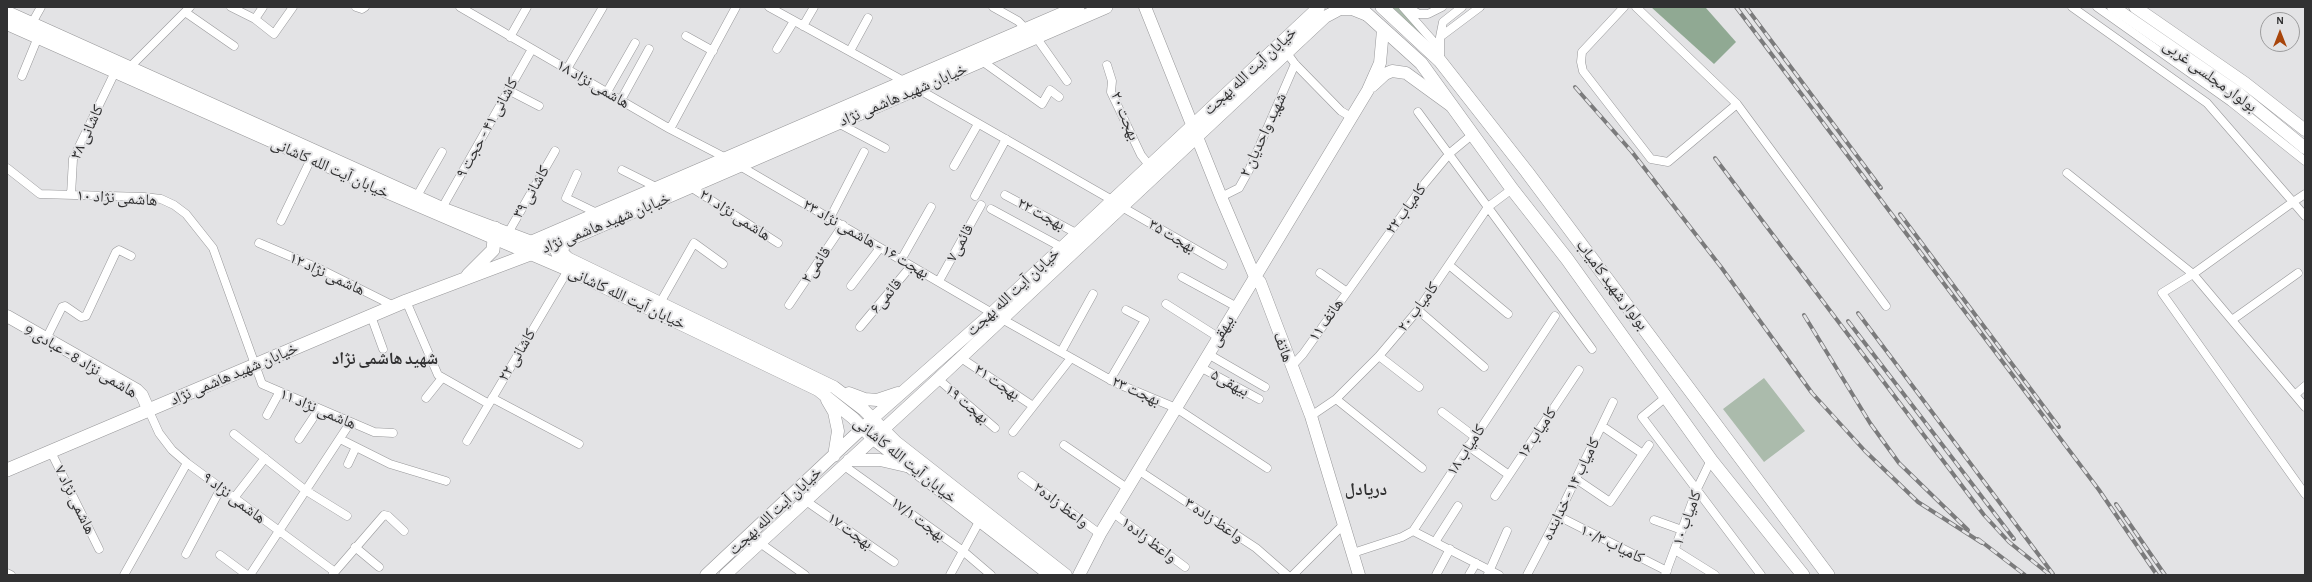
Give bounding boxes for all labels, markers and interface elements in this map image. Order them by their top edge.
north arrow [2260,12,2300,52]
text: N [2276,15,2284,26]
street label: خیابان آیت الله بهجت [1199,23,1301,119]
street label: بولوار مجلسی غربی [2159,35,2261,117]
street label: هاشمی نژاد ۱۸ [553,55,633,113]
street label: خیابان شهید هاشمی نژاد [836,59,970,131]
street label: کاشانی ۴۱ - حجت ۹ [452,75,522,181]
street label: بهجت ۲۰ [1107,89,1143,143]
street label: شهید واحدیان ۲ [1235,90,1291,180]
street label: کاشانی ۳۸ [66,102,108,162]
street label: خیابان آیت الله کاشانی [268,133,392,203]
street label: کاشانی ۳۹ [508,162,554,222]
street label: کامیاب ۲۲ [1381,180,1431,238]
street label: هاشمی نژاد ۲۱ [696,185,774,245]
street label: هاشمی نژاد ۱۰ [76,186,158,210]
street label: خیابان شهید هاشمی نژاد [539,188,673,258]
street label: بهجت ۲۲ [1014,193,1068,235]
street label: بهجت ۱۶ - هاشمی نژاد ۲۳ [799,195,933,283]
street label: بهجت ۳۵ [1145,215,1199,257]
street label: قائمی۷ [942,221,978,265]
street label: بولوار شهید کامیاب [1572,236,1652,334]
street label: قائمی۲ [797,243,835,287]
street label: خیابان آیت الله بهجت [962,244,1064,340]
street label: هاشمی نژاد ۱۲ [286,248,368,300]
street label: خیابان آیت الله کاشانی [565,262,689,334]
street label: قائمی۶ [866,275,906,317]
street label: کامیاب ۲۰ [1393,278,1443,336]
street label: هاتف ۱۱ [1304,295,1348,345]
street label: بیهقی [1205,312,1239,350]
street label: هاشمی نژاد 8 - عبادی 9 [21,320,141,402]
street label: کاشانی ۲۲ [494,325,540,385]
street label: هاتف [1269,329,1297,365]
street label: خیابان شهید هاشمی نژاد [167,338,301,410]
district label: شهید هاشمی نژاد [332,349,438,369]
street label: بهجت ۲۱ [970,360,1024,404]
street label: بیهقی۵ [1208,365,1252,401]
street label: بهجت ۲۳ [1109,372,1163,410]
street label: بهجت ۱۹ [941,380,993,428]
street label: هاشمی نژاد ۱۱ [277,384,359,434]
street label: کامیاب ۱۶ [1513,404,1561,462]
street label: خیابان آیت الله کاشانی [850,413,960,507]
street label: کامیاب ۱۸ [1442,421,1490,479]
street label: کامیاب ۱۴ - خدابنده [1538,434,1604,544]
street label: هاشمی نژاد ۷ [50,463,100,537]
street label: خیابان آیت الله بهجت [724,463,826,559]
street label: هاشمی نژاد ۹ [199,468,269,528]
street label: واعظ زاده۲ [1029,478,1093,532]
district label: دریادل [1345,480,1387,500]
street label: کامیاب ۱۰ [1668,488,1706,548]
street label: بهجت ۱۷/۱ [887,493,949,545]
street label: واعظ زاده ۳ [1181,493,1247,547]
street label: بهجت ۱۷ [824,508,876,554]
street label: واعظ زاده۱ [1117,513,1181,567]
street label: کامیاب ۱۰/۳ [1577,520,1647,568]

